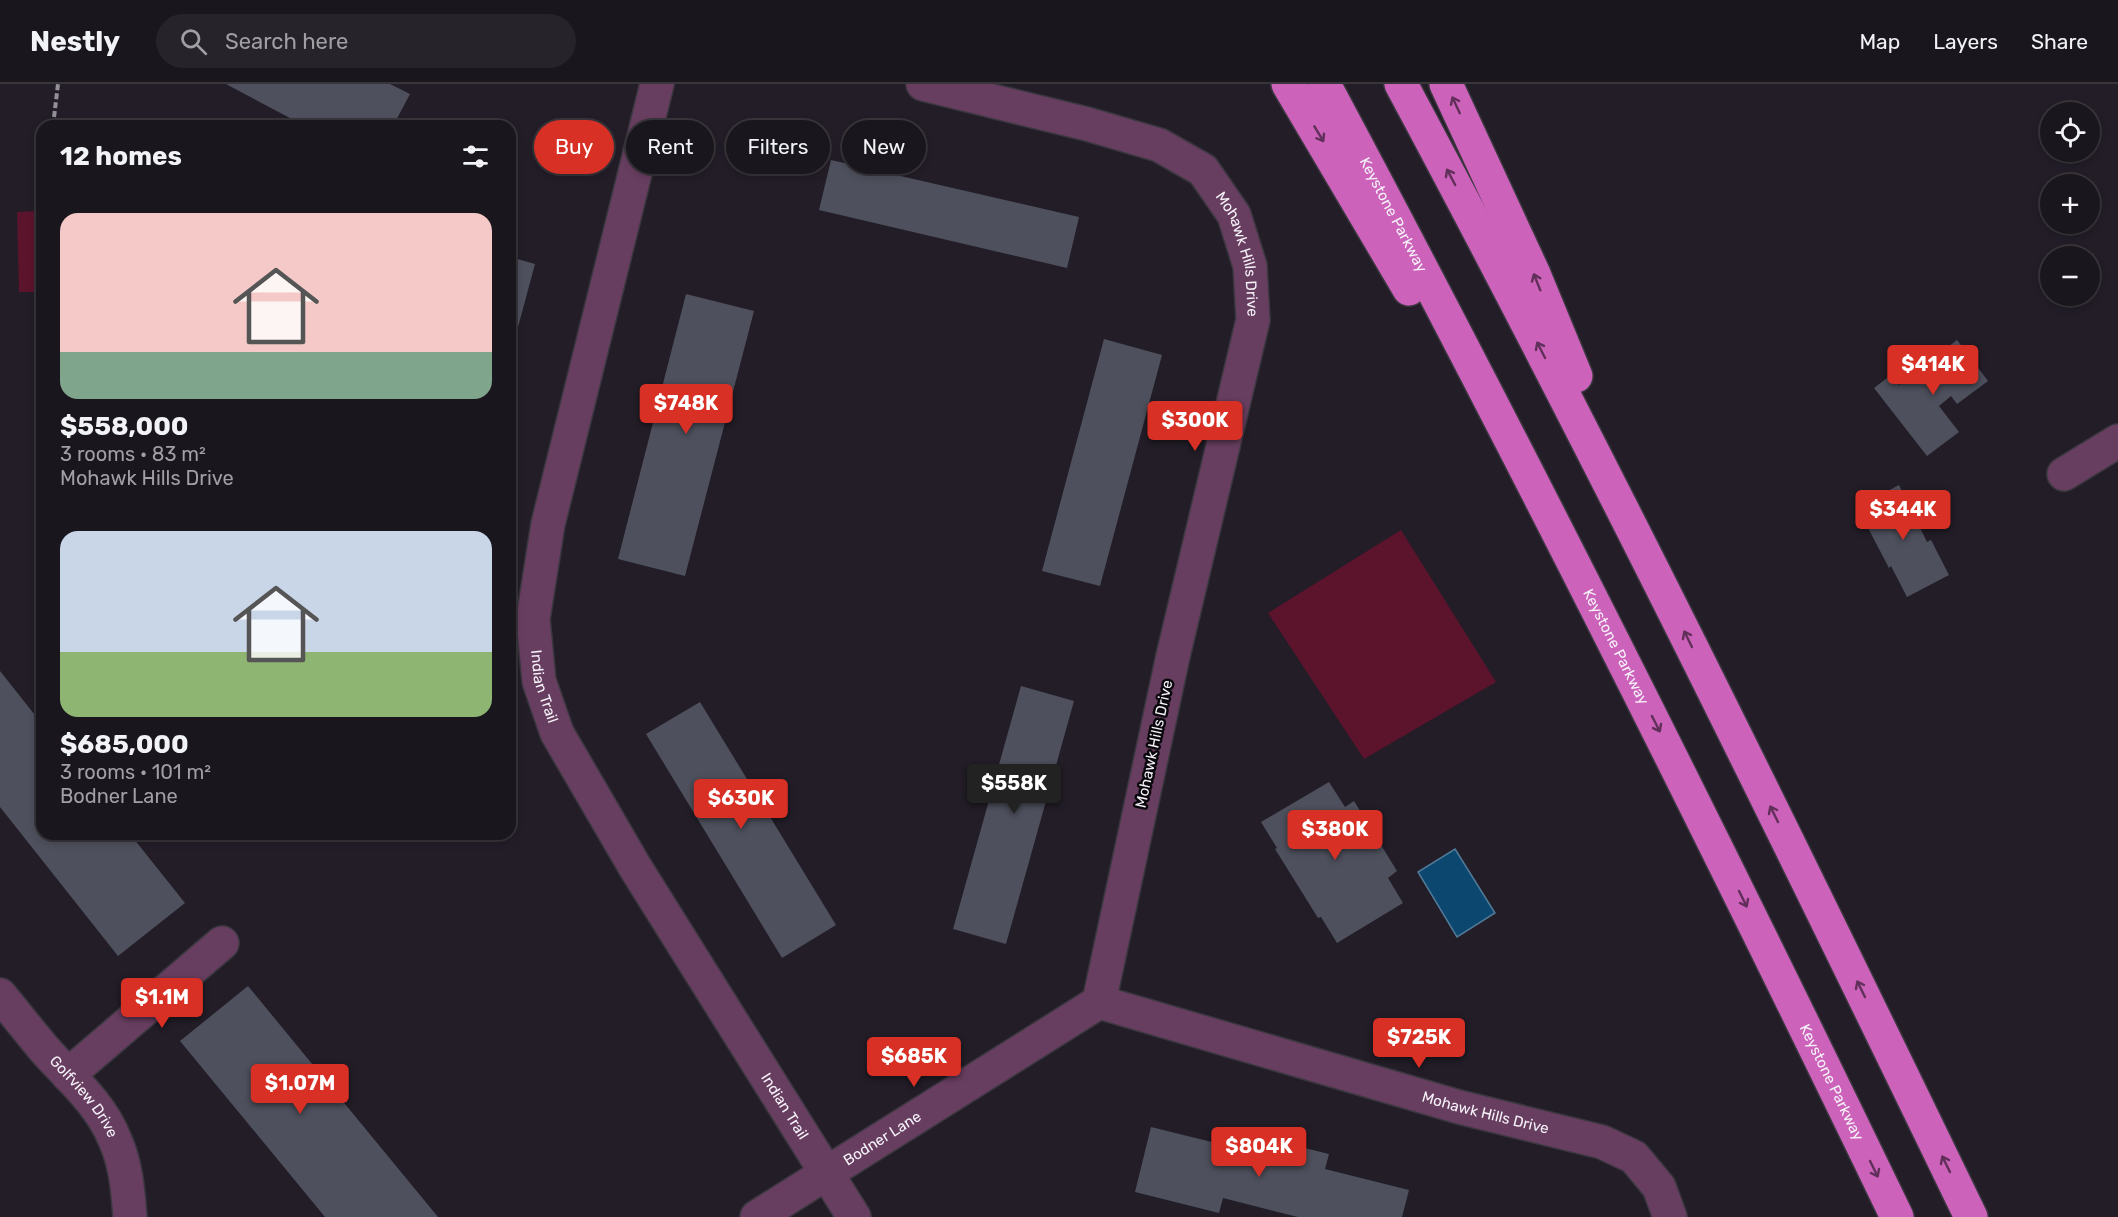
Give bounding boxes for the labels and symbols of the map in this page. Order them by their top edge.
one-way arrow [1450,97,1462,115]
one-way arrow [1313,125,1325,142]
street label: Keystone Parkway [1356,154,1431,275]
one-way arrow [1445,169,1457,186]
street label: Mohawk Hills Drive [1212,188,1262,317]
one-way arrow [1531,274,1542,292]
one-way arrow [1535,342,1547,359]
pin: $414K [1891,345,1975,396]
pin: $748K [644,384,728,435]
pin: $300K [1153,401,1237,452]
pin: $344K [1861,490,1945,541]
street label: Keystone Parkway [1579,586,1653,708]
one-way arrow [1682,631,1693,649]
street label: Indian Trail [527,649,562,725]
street label: Mohawk Hills Drive [1132,678,1176,810]
one-way arrow [1651,715,1663,733]
pin: $558K [972,764,1056,815]
pin: $630K [699,779,783,830]
one-way arrow [1768,806,1780,824]
pin: $380K [1293,810,1377,861]
one-way arrow [1738,890,1749,908]
pin: $1.1M [120,978,204,1029]
one-way arrow [1854,980,1866,998]
pin: $725K [1377,1018,1461,1069]
street label: Keystone Parkway [1796,1021,1868,1144]
pin: $685K [872,1037,956,1088]
street label: Golfview Drive [46,1052,122,1140]
pin: $1.07M [251,1064,349,1115]
street label: Indian Trail [757,1070,812,1143]
street label: Mohawk Hills Drive [1420,1088,1551,1138]
street label: Bodner Lane [840,1107,925,1169]
pin: $804K [1217,1127,1301,1178]
one-way arrow [1939,1156,1951,1174]
one-way arrow [1869,1159,1881,1177]

